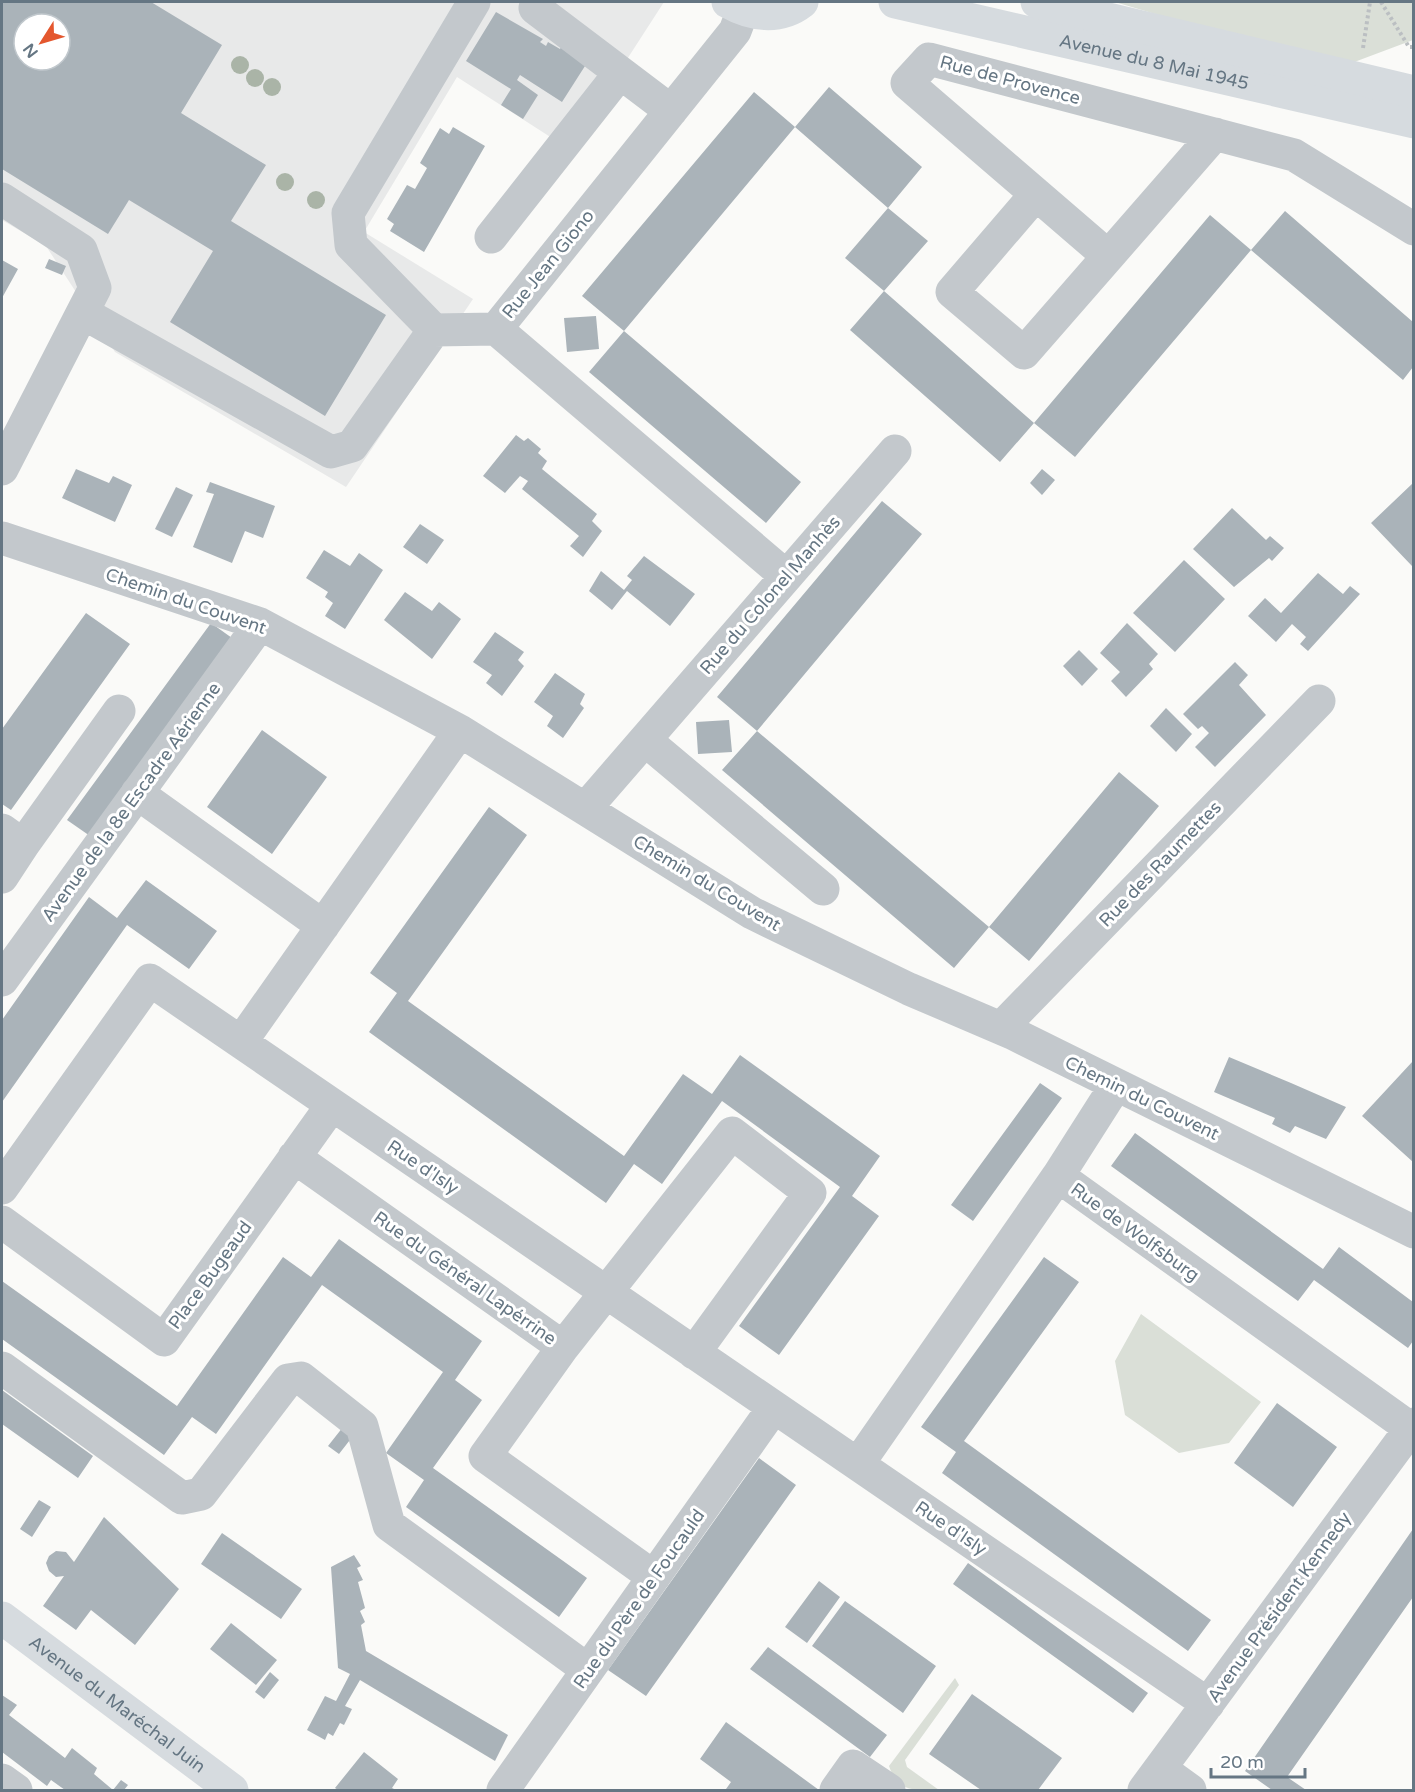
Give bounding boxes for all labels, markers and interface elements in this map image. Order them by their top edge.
north arrow [12,12,72,72]
street label: Avenue du 8 Mai 1945 [1057,29,1251,95]
text: N [19,39,43,62]
street label: Rue de Provence [937,51,1083,109]
street label: Rue Jean Giono [497,205,599,323]
street label: Rue du Colonel Manhès [695,511,845,679]
street label: Chemin du Couvent [103,563,269,639]
street label: Avenue de la 8e Escadre Aérienne [37,678,225,926]
street label: Rue des Raumettes [1094,796,1226,932]
street label: Chemin du Couvent [629,830,785,936]
street label: Chemin du Couvent [1061,1051,1223,1145]
street label: Rue d'Isly [383,1135,463,1199]
street label: Rue de Wolfsburg [1066,1178,1204,1286]
street label: Rue du Général Lapérrine [369,1206,561,1350]
street label: Place Bugeaud [163,1217,257,1333]
street label: Rue d'Isly [911,1496,991,1560]
street label: Rue du Père de Foucauld [569,1505,709,1693]
street label: Avenue Président Kennedy [1202,1507,1356,1707]
street label: Avenue du Maréchal Juin [25,1631,210,1777]
scale bar [1211,1741,1306,1779]
text: 20 m [1220,1751,1264,1773]

